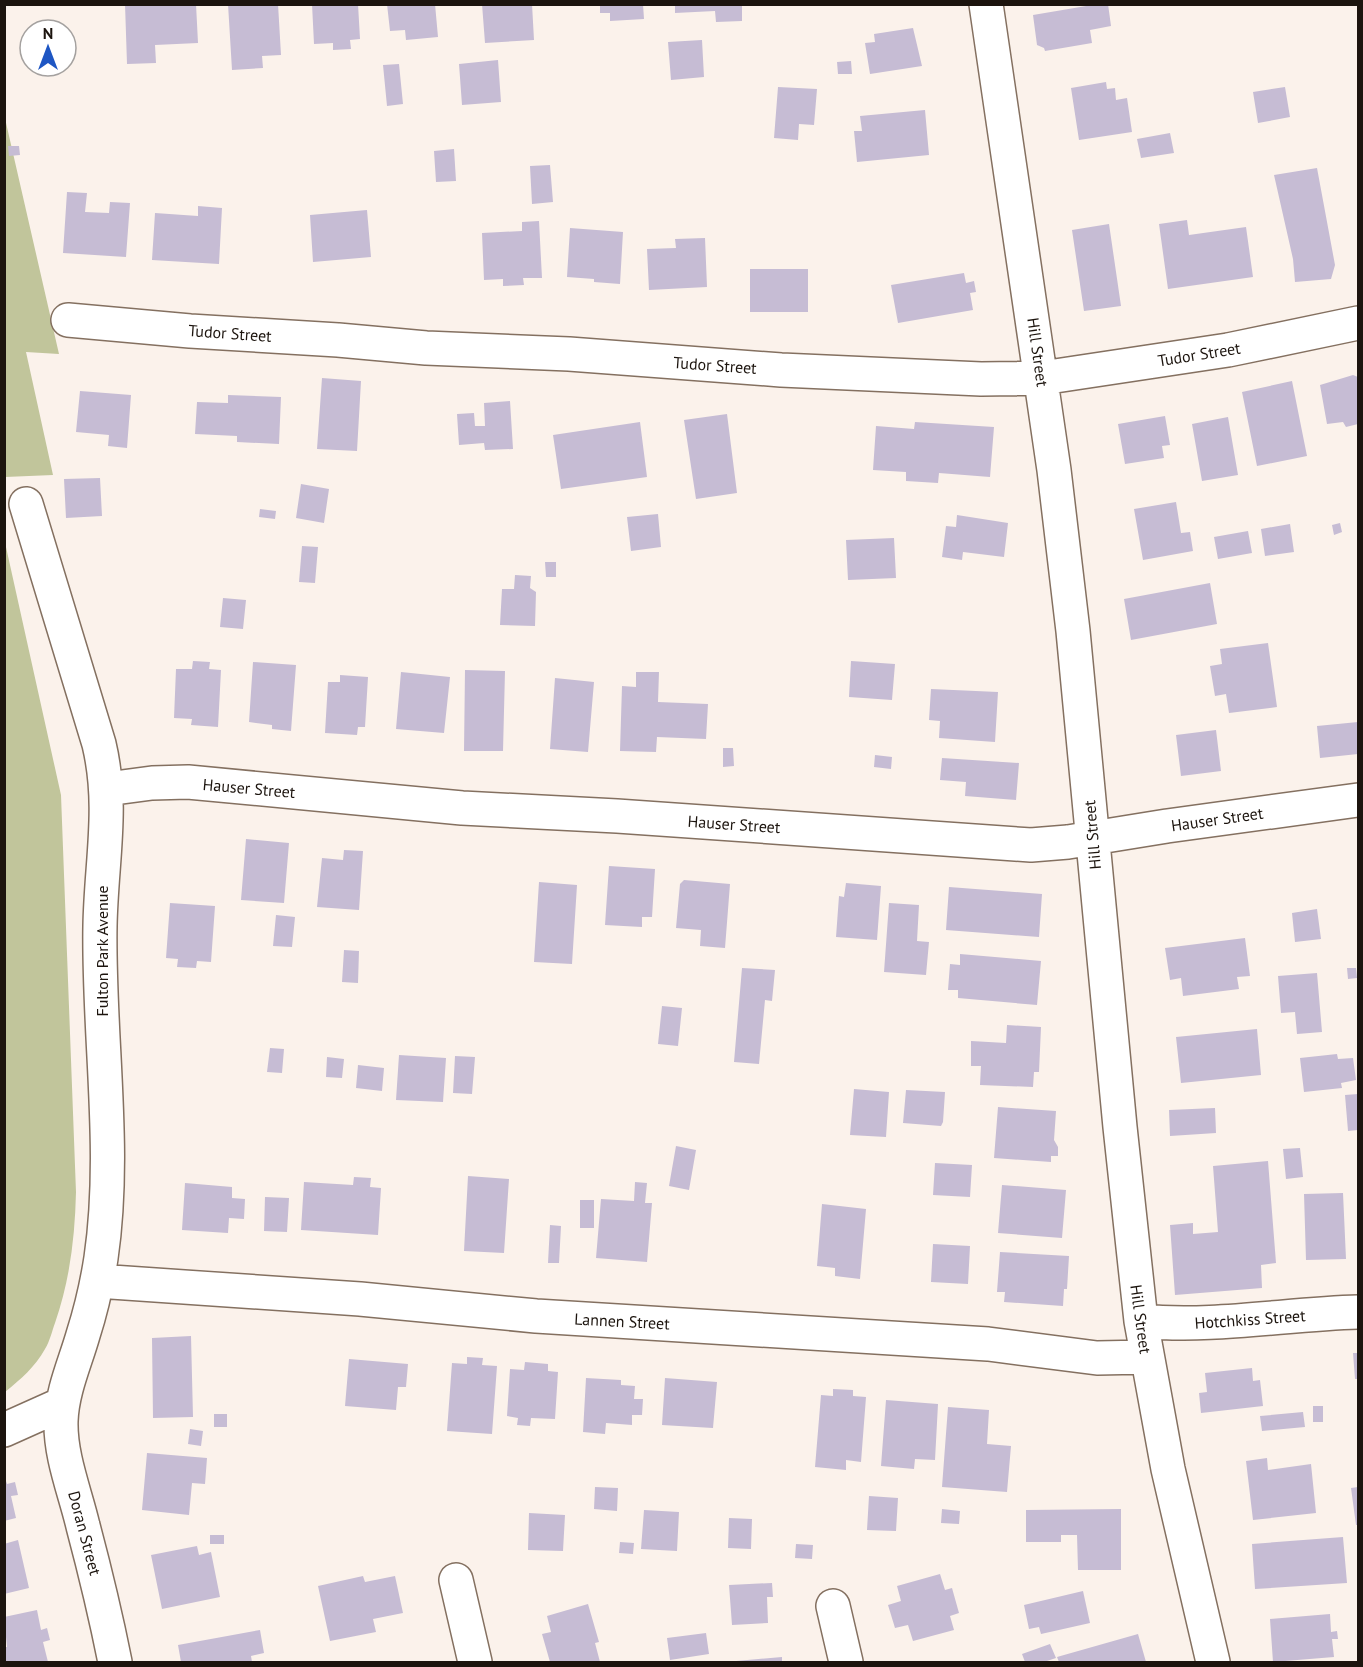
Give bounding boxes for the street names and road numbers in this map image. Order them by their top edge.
street label: Hill Street [1023,316,1053,388]
street label: Tudor Street [188,320,273,346]
street label: Tudor Street [1156,337,1242,370]
street label: Tudor Street [673,352,758,378]
street label: Hauser Street [202,774,297,802]
street label: Hill Street [1079,799,1105,871]
street label: Hauser Street [1170,803,1265,835]
street label: Hauser Street [687,811,782,837]
street label: Fulton Park Avenue [92,885,112,1017]
street label: Hill Street [1126,1283,1156,1355]
street label: Hotchkiss Street [1194,1305,1307,1333]
street label: Lannen Street [574,1309,671,1334]
street label: Doran Street [64,1489,106,1578]

